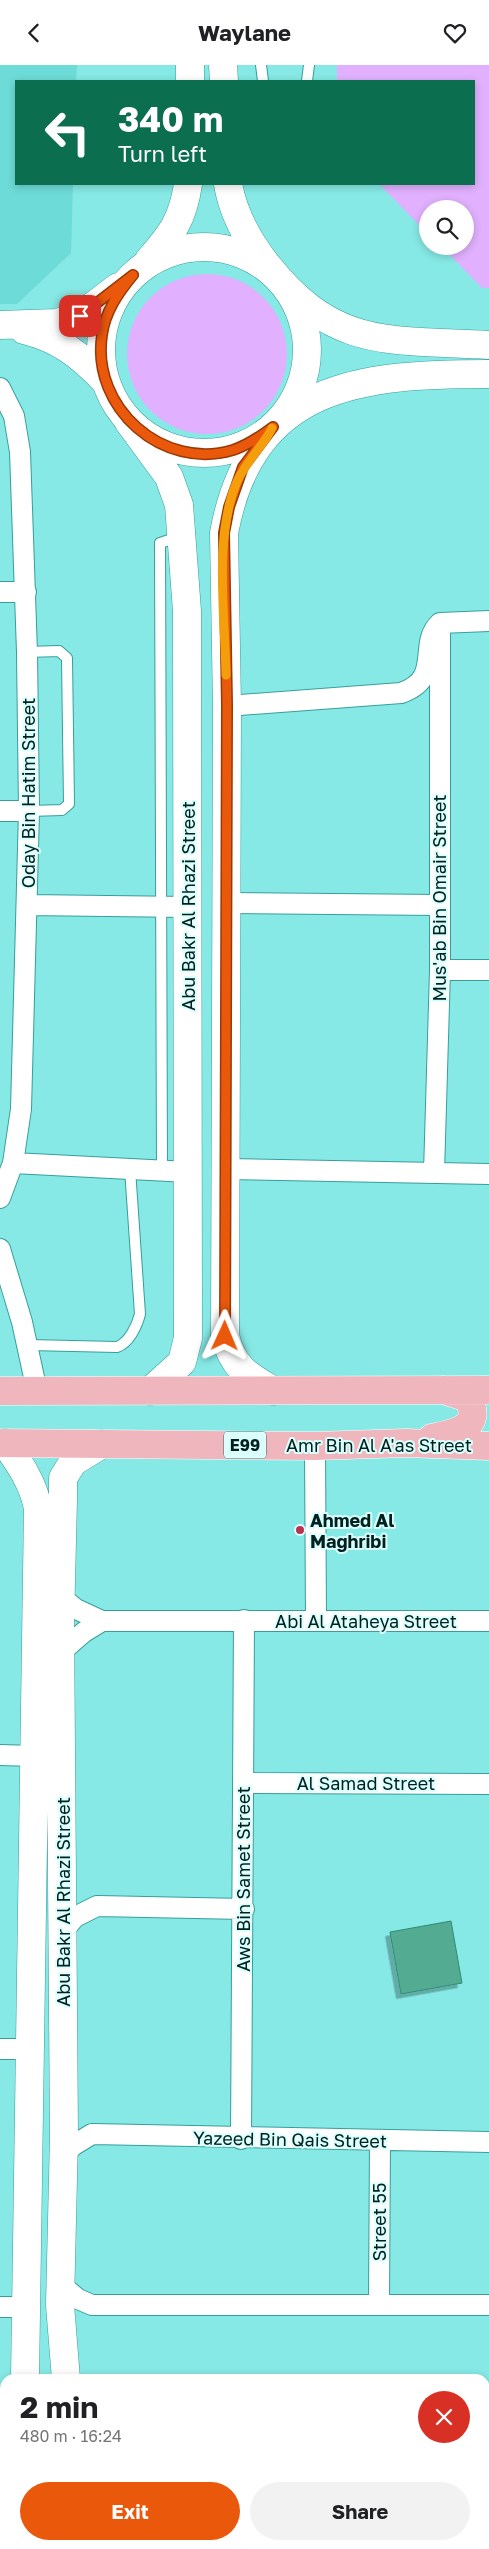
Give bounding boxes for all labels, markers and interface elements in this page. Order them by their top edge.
icon: back [20,19,48,47]
text: Waylane [198,19,291,46]
icon: heart [441,19,469,47]
text: 340 m [118,98,223,140]
icon: left [35,100,100,165]
text: Turn left [118,140,207,167]
map controls [419,200,474,255]
button: search [419,200,474,255]
pin [59,295,101,337]
icon: arrive [66,302,94,330]
street label: Oday Bin Hatim Street [17,698,39,888]
street label: Mus'ab Bin Omair Street [428,794,450,1002]
street label: Abu Bakr Al Rhazi Street [177,801,199,1011]
position arrow [198,1309,250,1361]
road number: E99 [224,1431,266,1459]
street label: Amr Bin Al A'as Street [286,1434,472,1456]
place label: Ahmed Al Maghribi [310,1509,394,1552]
marker: Ahmed Al Maghribi [294,1524,306,1536]
street label: Abi Al Ataheya Street [275,1610,457,1632]
street label: Al Samad Street [297,1772,435,1794]
street label: Aws Bin Samet Street [232,1786,254,1972]
street label: Abu Bakr Al Rhazi Street [52,1797,74,2007]
street label: Yazeed Bin Qais Street [193,2126,387,2152]
street label: Street 55 [368,2183,390,2261]
text: 2 min [20,2389,98,2425]
button: close [418,2391,470,2443]
text: 480 m · 16:24 [20,2426,122,2446]
button: Exit [20,2482,240,2540]
button: Share [250,2482,470,2540]

